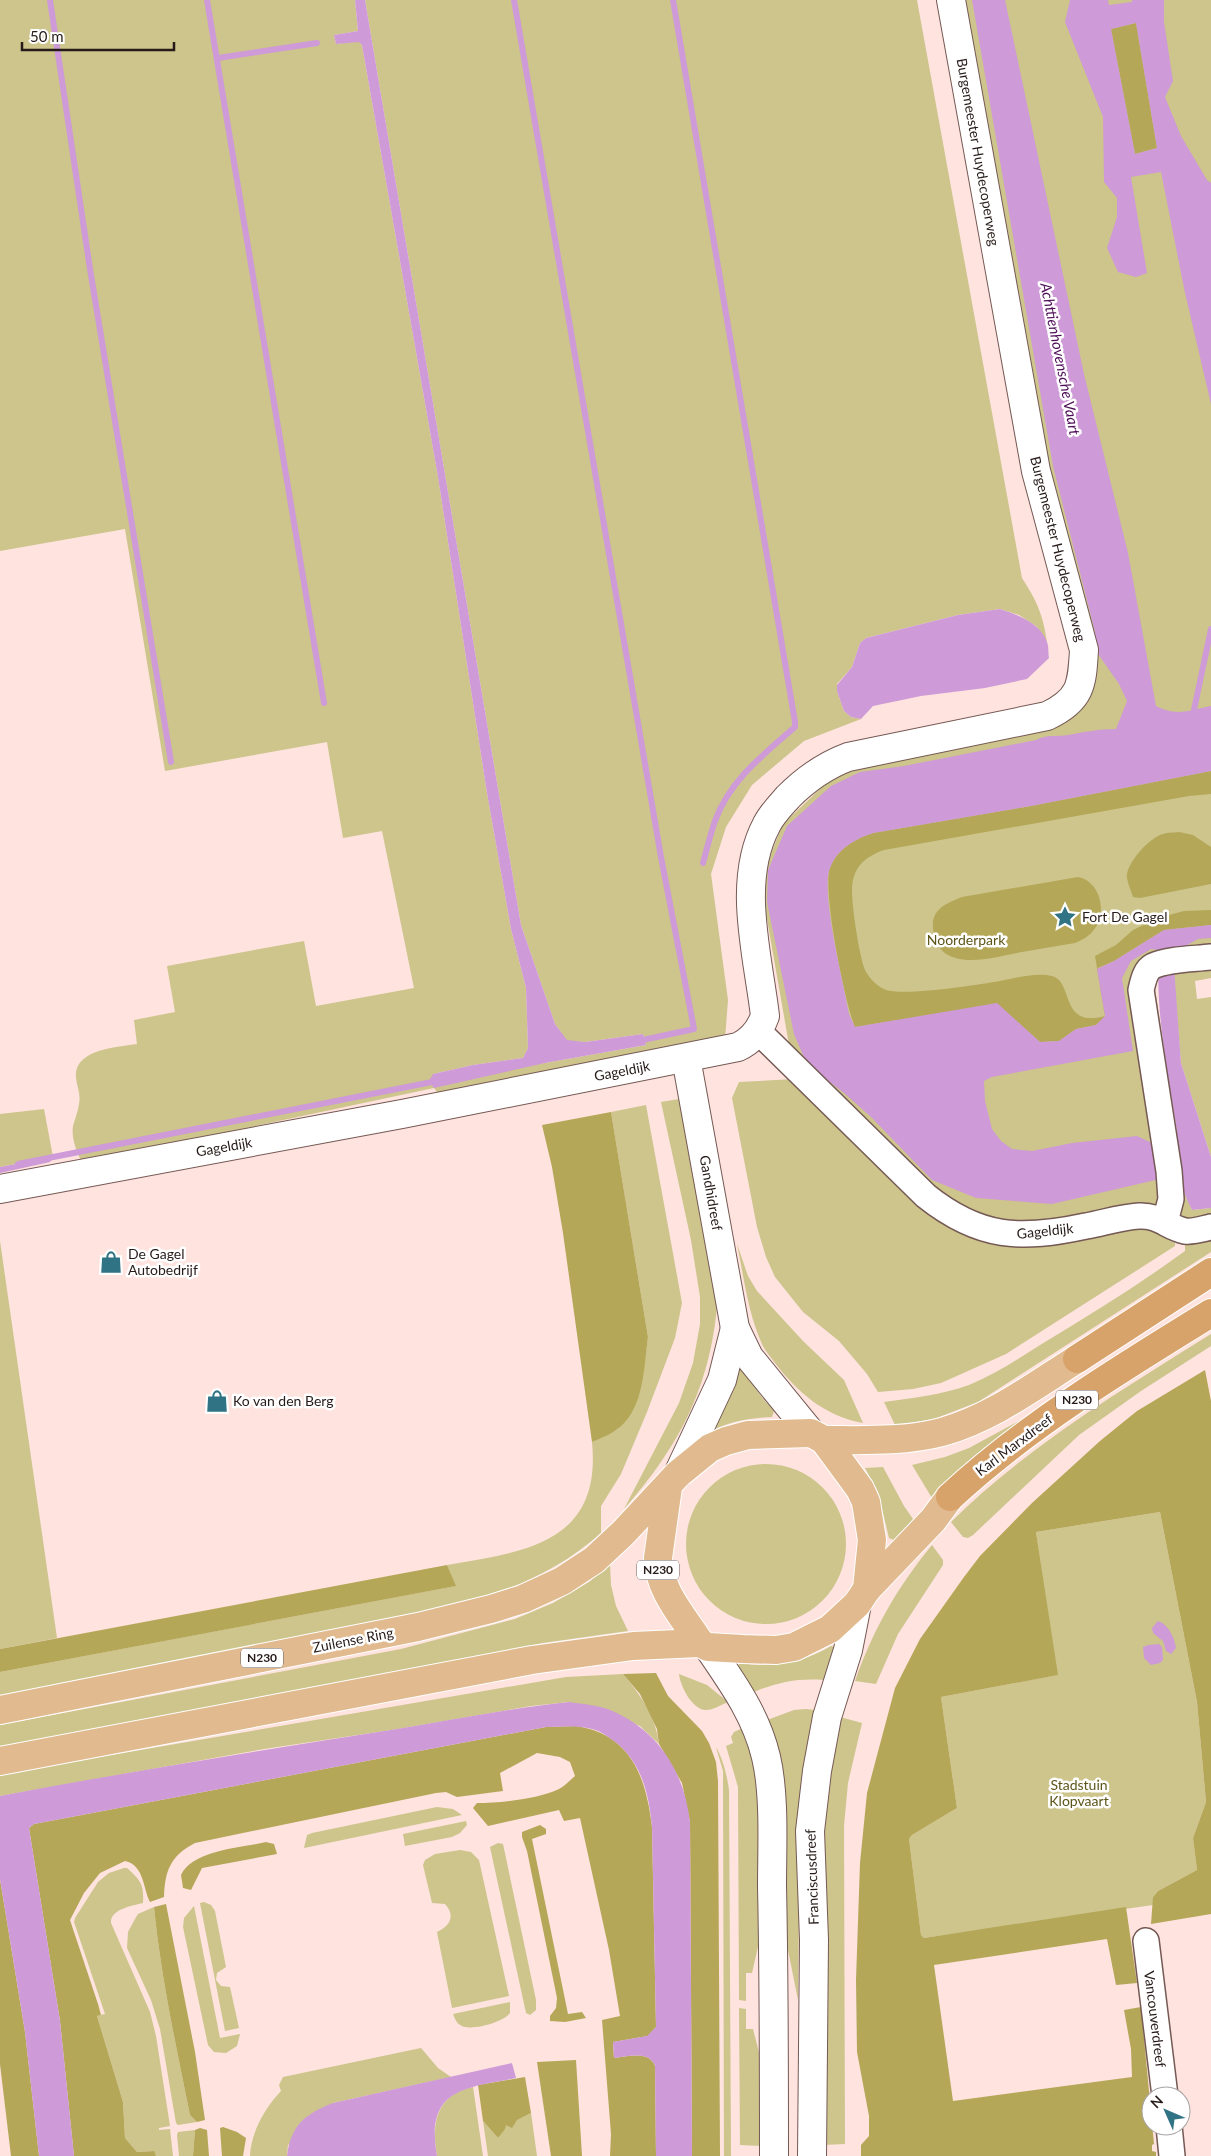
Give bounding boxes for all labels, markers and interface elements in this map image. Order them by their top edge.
scale bar [22,20,175,52]
text: 50 m [30,27,64,45]
street label: Burgemeester Huydecoperweg [954,57,1003,247]
water label: Achttienhovensche Vaart [1037,280,1085,437]
street label: Burgemeester Huydecoperweg [1027,454,1090,643]
place icon: Fort De Gagel [1052,904,1078,930]
place label: Fort De Gagel [1082,908,1167,925]
park label: Noorderpark [927,931,1006,948]
street label: Gageldijk [592,1057,652,1084]
street label: Gageldijk [195,1133,254,1160]
street label: Gandhidreef [697,1154,726,1232]
street label: Gageldijk [1016,1219,1075,1242]
place label: De Gagel Autobedrijf [128,1245,198,1278]
shop icon: De Gagel Autobedrijf [98,1249,124,1275]
shop icon: Ko van den Berg [204,1388,230,1414]
road number: N230 [1056,1390,1098,1410]
place label: Ko van den Berg [233,1392,334,1409]
street label: Karl Marxdreef [972,1410,1056,1479]
road number: N230 [637,1560,679,1580]
street label: Zuilense Ring [311,1623,395,1656]
road number: N230 [241,1649,283,1668]
park label: Stadstuin Klopvaart [1049,1776,1109,1809]
street label: Franciscusdreef [801,1829,822,1925]
street label: Vancouverdreef [1141,1970,1170,2068]
north arrow [1141,2086,1191,2136]
text: N [1147,2092,1166,2111]

